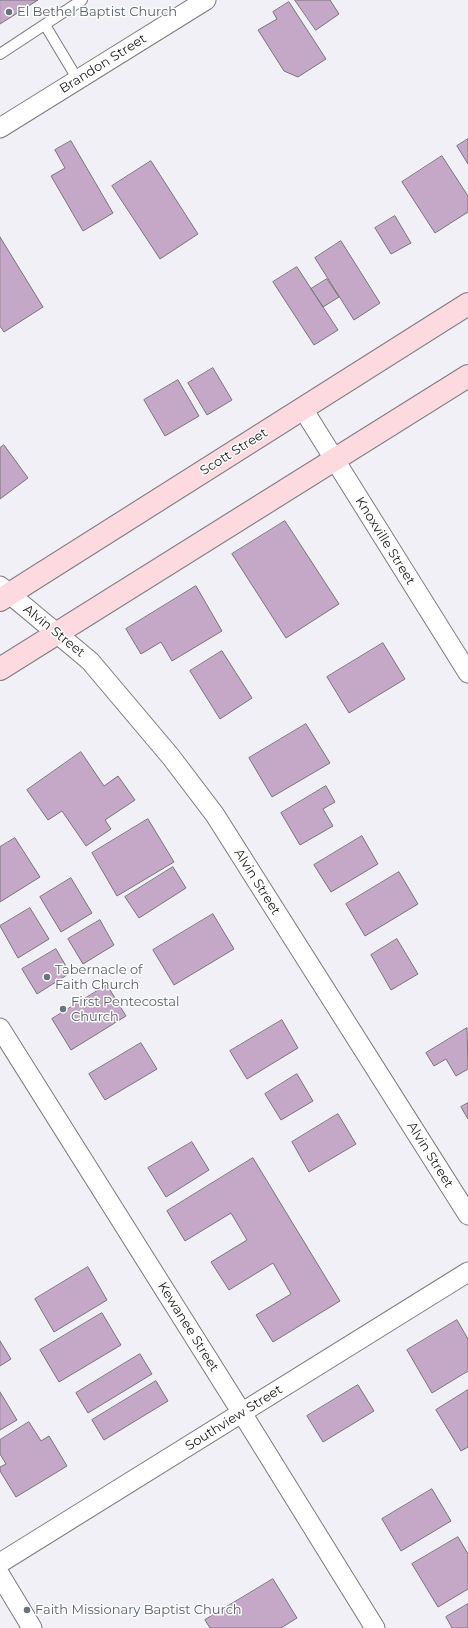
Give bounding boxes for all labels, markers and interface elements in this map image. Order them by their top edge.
place label: El Bethel Baptist Church [17,4,177,20]
marker: El Bethel Baptist Church [4,7,14,17]
street label: Brandon Street [57,31,149,97]
street label: Scott Street [197,425,271,479]
street label: Knoxville Street [352,494,418,588]
street label: Alvin Street [20,601,88,661]
street label: Alvin Street [231,846,283,918]
place label: Tabernacle of Faith Church [55,962,143,993]
marker: Tabernacle of Faith Church [42,972,52,982]
place label: First Pentecostal Church [71,994,180,1025]
marker: First Pentecostal Church [58,1004,68,1014]
street label: Alvin Street [404,1119,456,1191]
street label: Kewanee Street [154,1279,222,1375]
street label: Southview Street [183,1382,285,1454]
place label: Faith Missionary Baptist Church [35,1602,242,1618]
marker: Faith Missionary Baptist Church [22,1605,32,1615]

